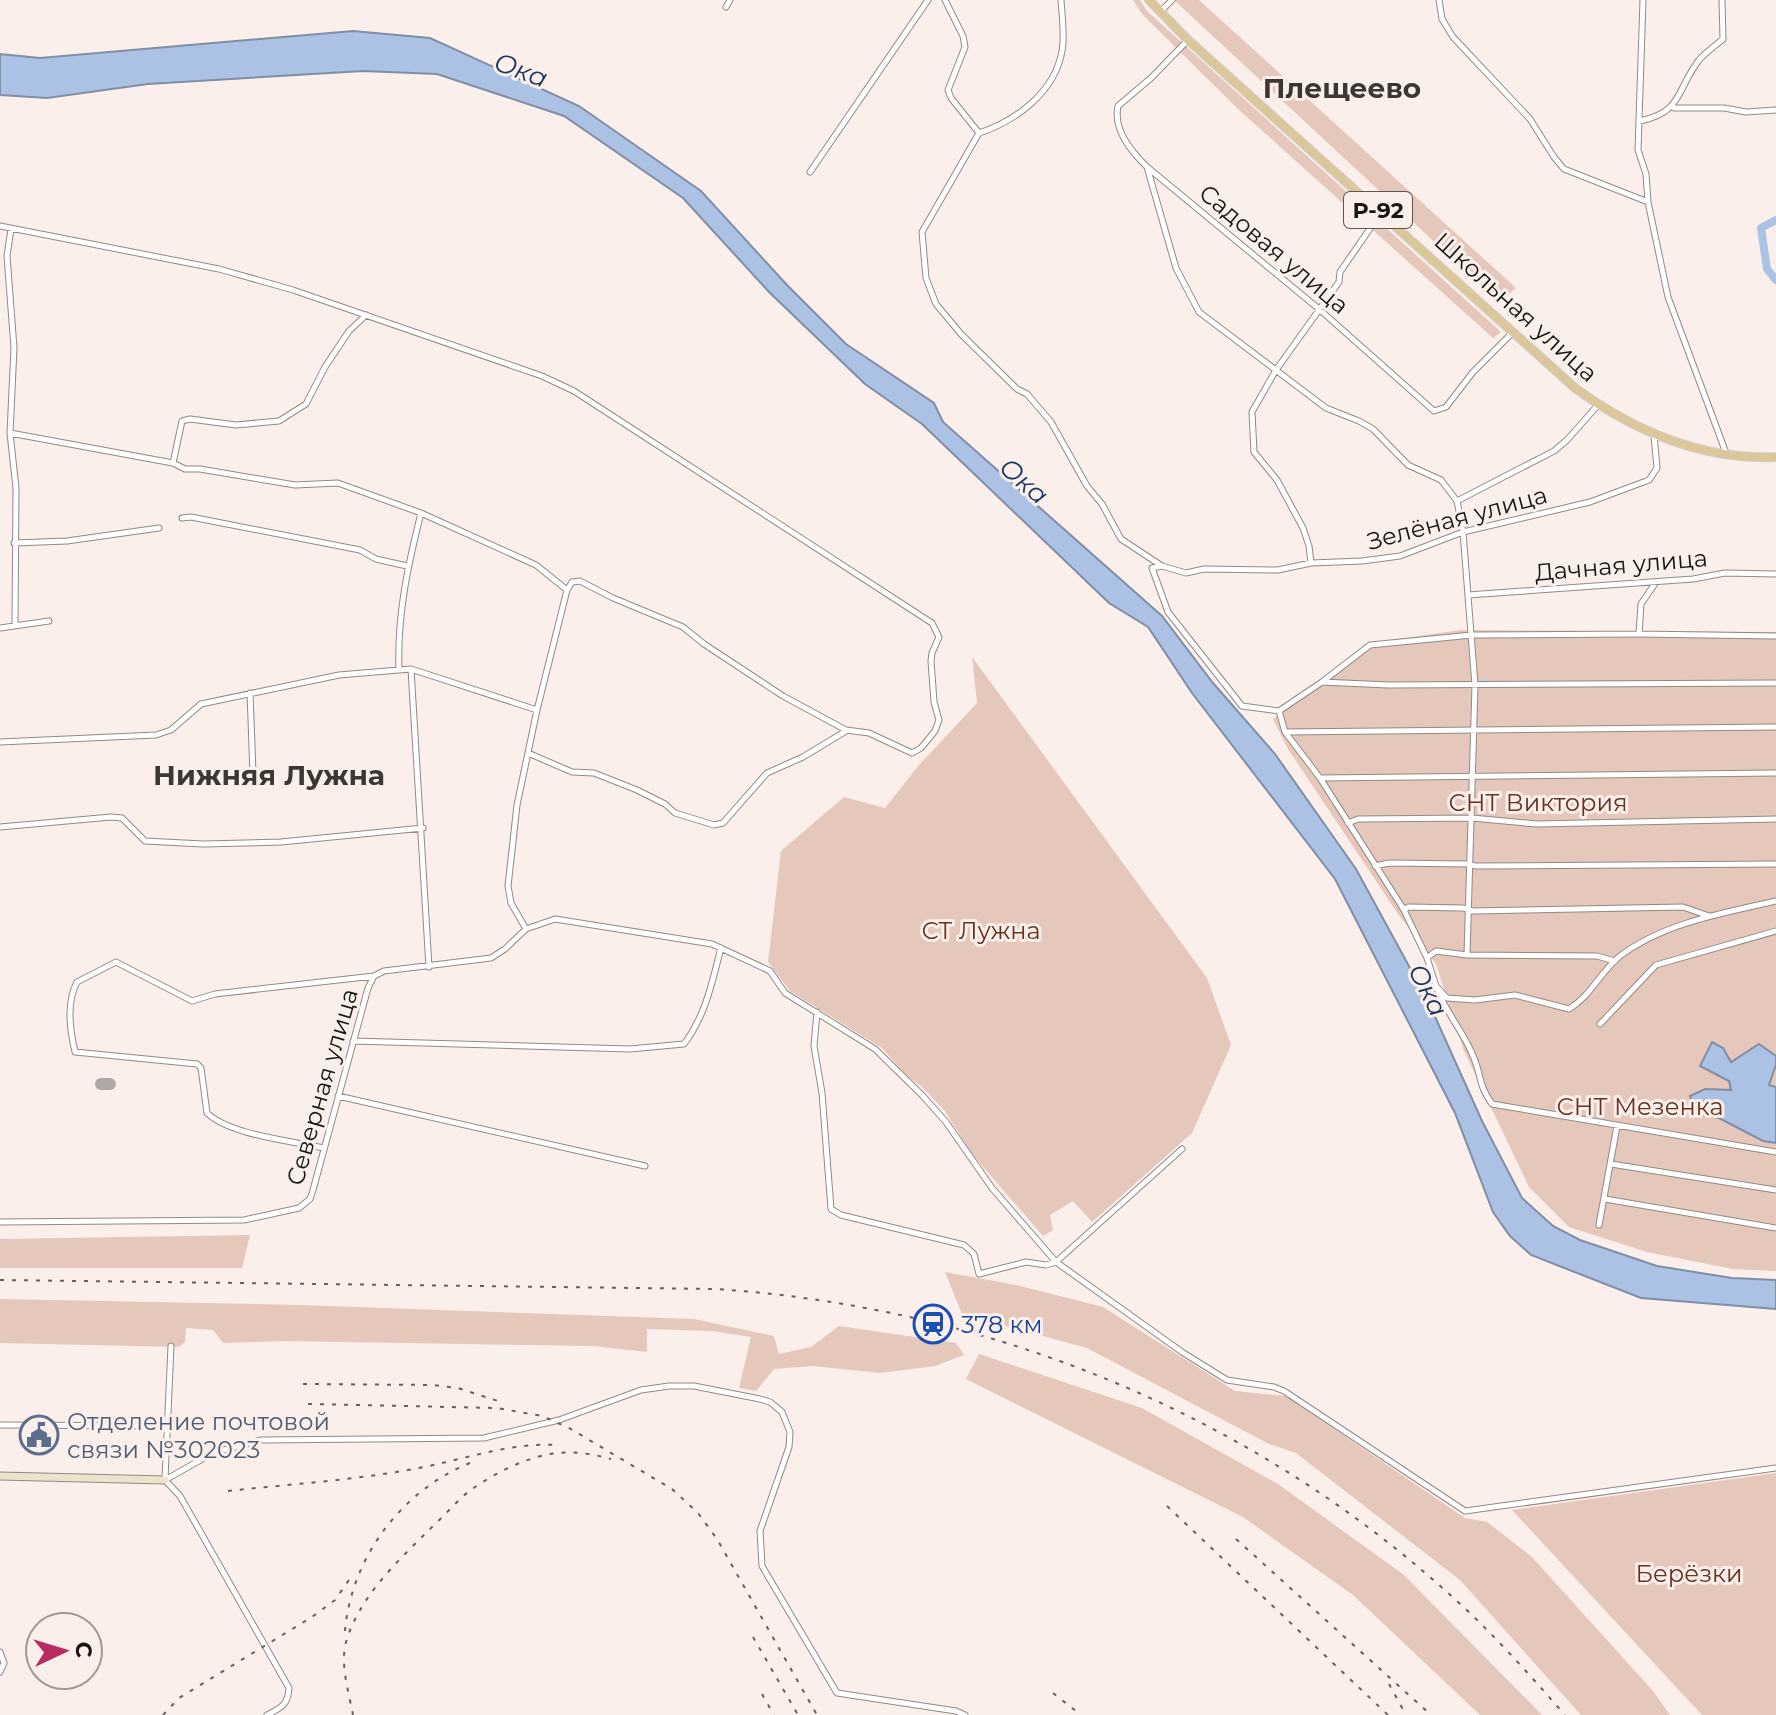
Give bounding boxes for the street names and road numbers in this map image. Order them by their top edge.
street label: Садовая улица [1193,178,1355,320]
road number: Р-92 [1344,192,1412,228]
street label: Школьная улица [1428,226,1604,388]
street label: Зелёная улица [1364,480,1550,556]
street label: Дачная улица [1533,543,1709,587]
street label: Северная улица [280,985,364,1189]

